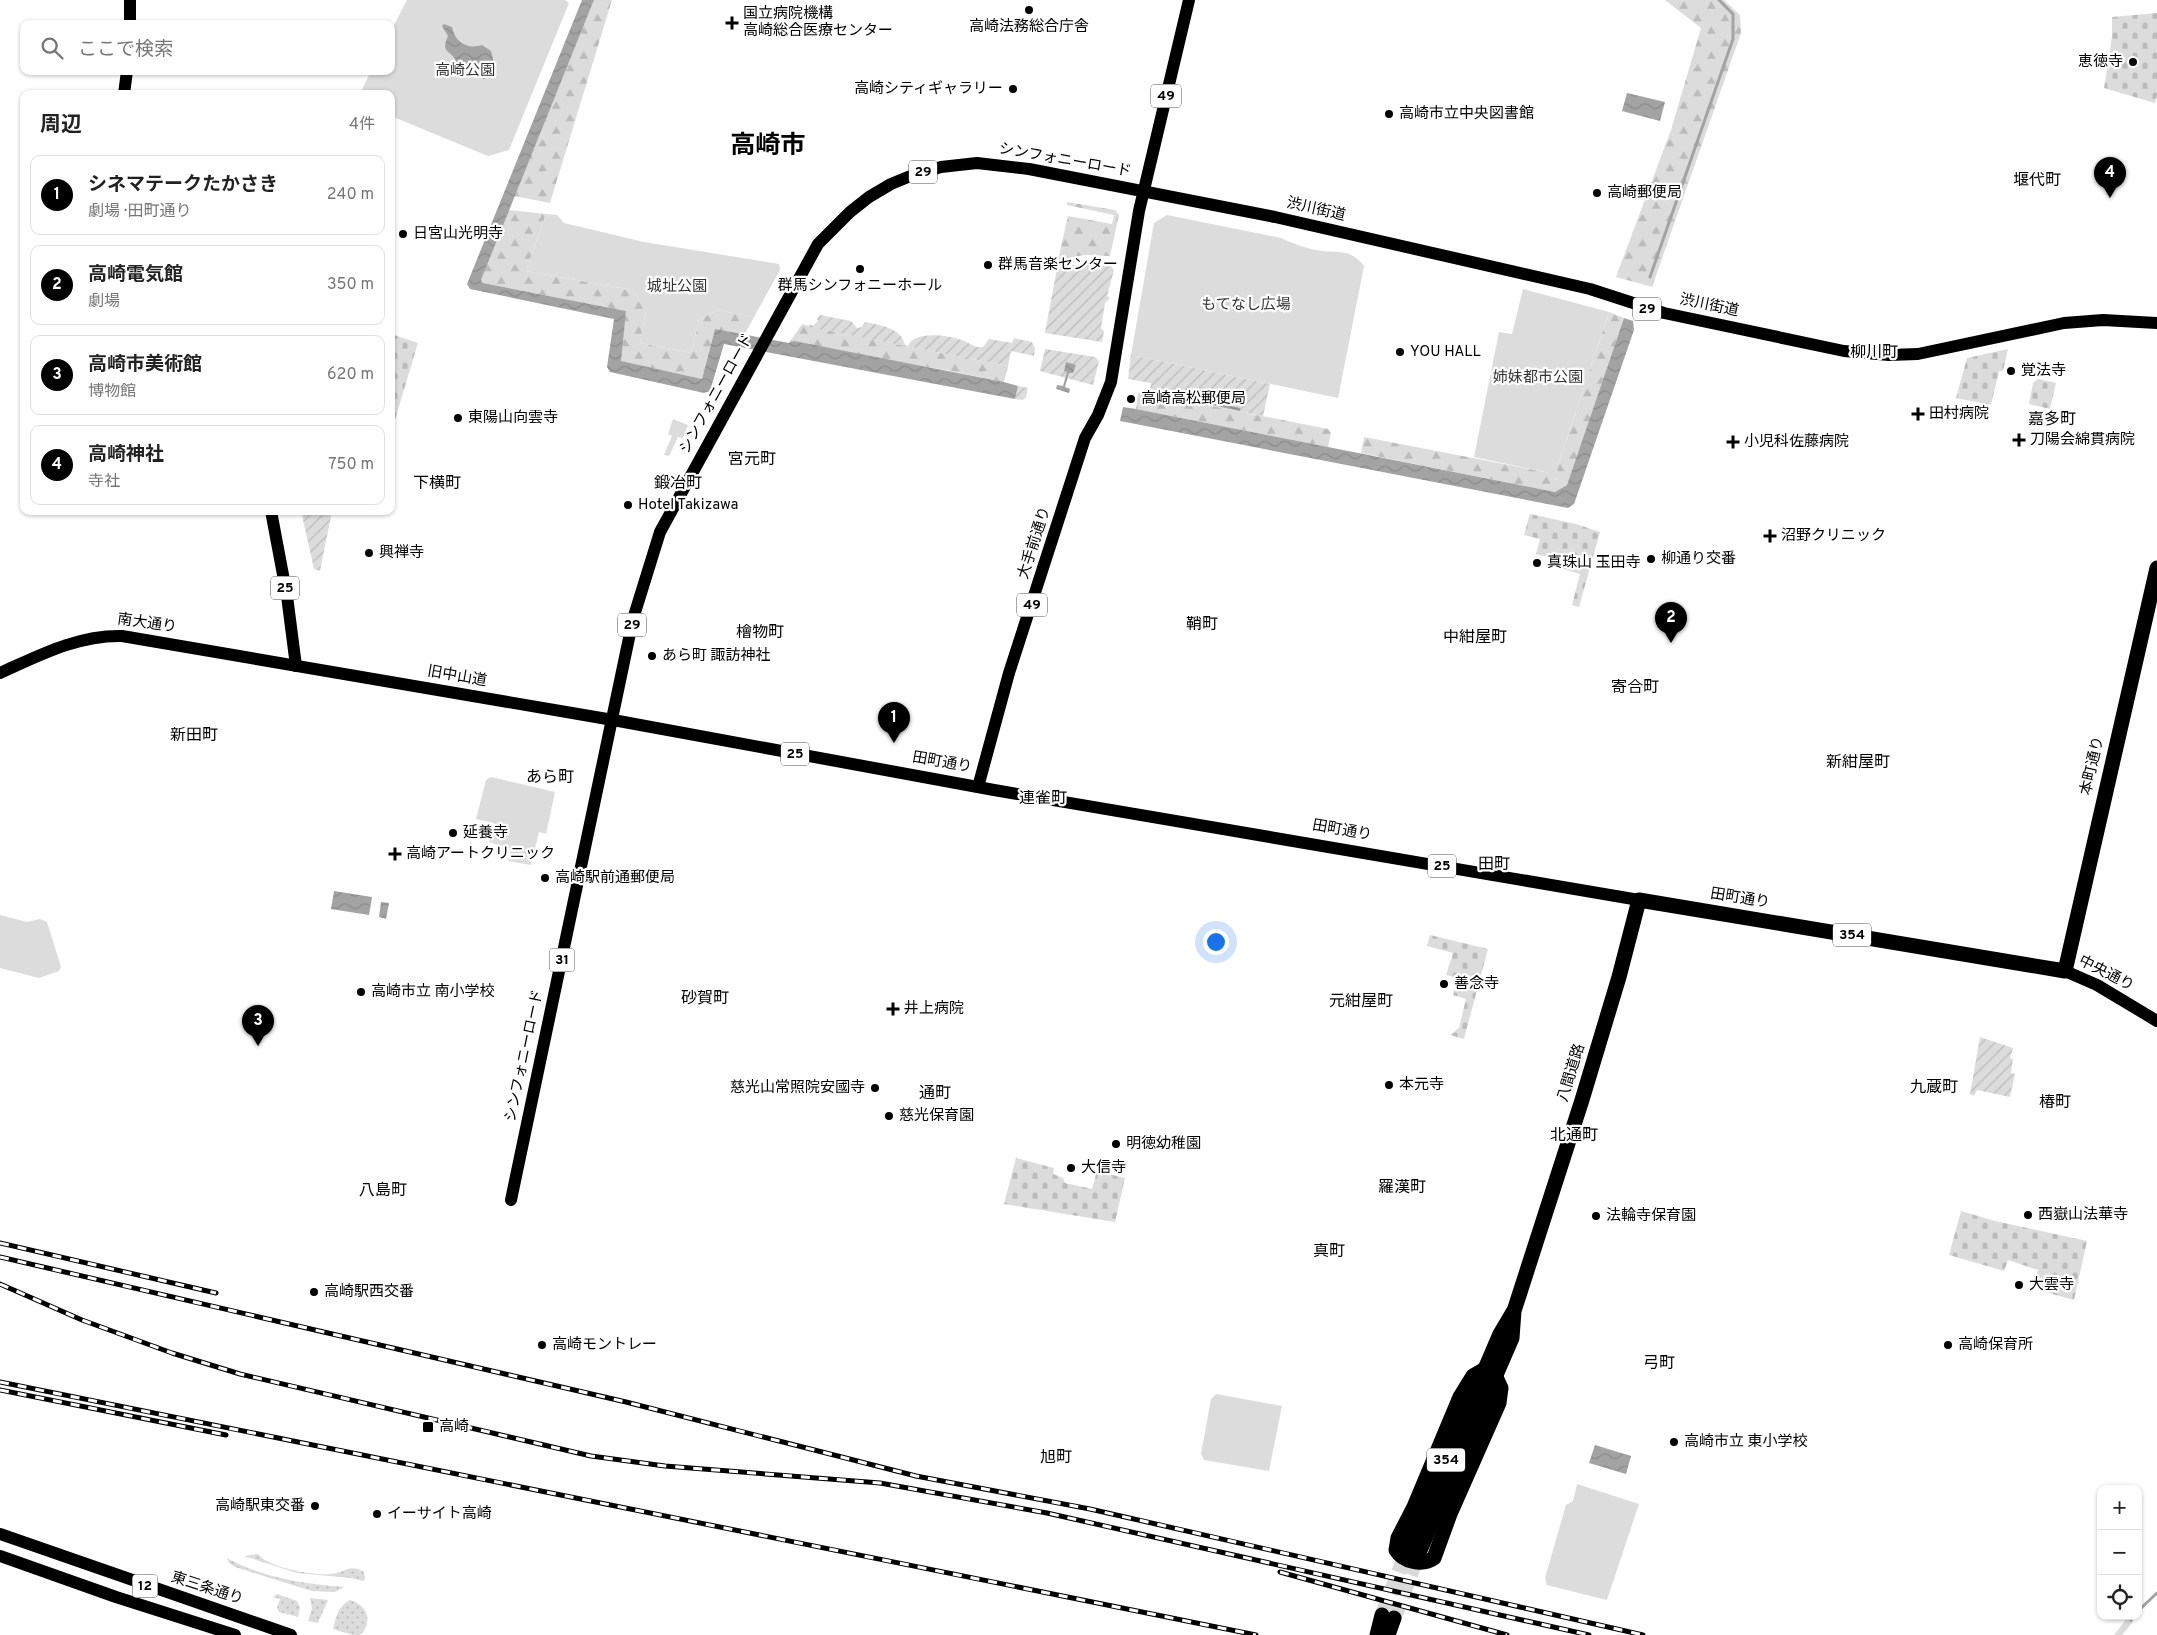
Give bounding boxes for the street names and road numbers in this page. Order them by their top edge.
road number: 49 [1151,84,1181,108]
street label: シンフォニーロード [997,140,1133,182]
road number: 29 [909,160,937,183]
street label: 渋川街道 [1285,194,1347,226]
street label: 渋川街道 [1678,290,1740,322]
road number: 29 [1633,298,1661,320]
street label: シンフォニーロード [676,331,758,457]
street label: 大手前通り [1014,504,1056,582]
road number: 25 [271,576,299,600]
road number: 49 [1017,594,1047,616]
street label: 南大通り [116,610,178,638]
road number: 29 [618,614,646,636]
street label: 旧中山道 [426,662,488,692]
street label: 本町通り [2077,735,2109,797]
road number: 25 [781,742,809,766]
street label: 田町通り [911,748,973,778]
street label: 田町通り [1311,816,1373,846]
road number: 25 [1428,854,1456,878]
street label: 田町通り [1709,885,1771,913]
road number: 354 [1833,924,1871,946]
road number: 31 [550,948,574,972]
street label: 中央通り [2075,952,2137,996]
street label: シンフォニーロード [502,988,548,1124]
street label: 八間道路 [1554,1042,1590,1104]
road number: 354 [1427,1448,1465,1472]
street label: 東三条通り [168,1568,246,1610]
road number: 12 [132,1574,158,1598]

